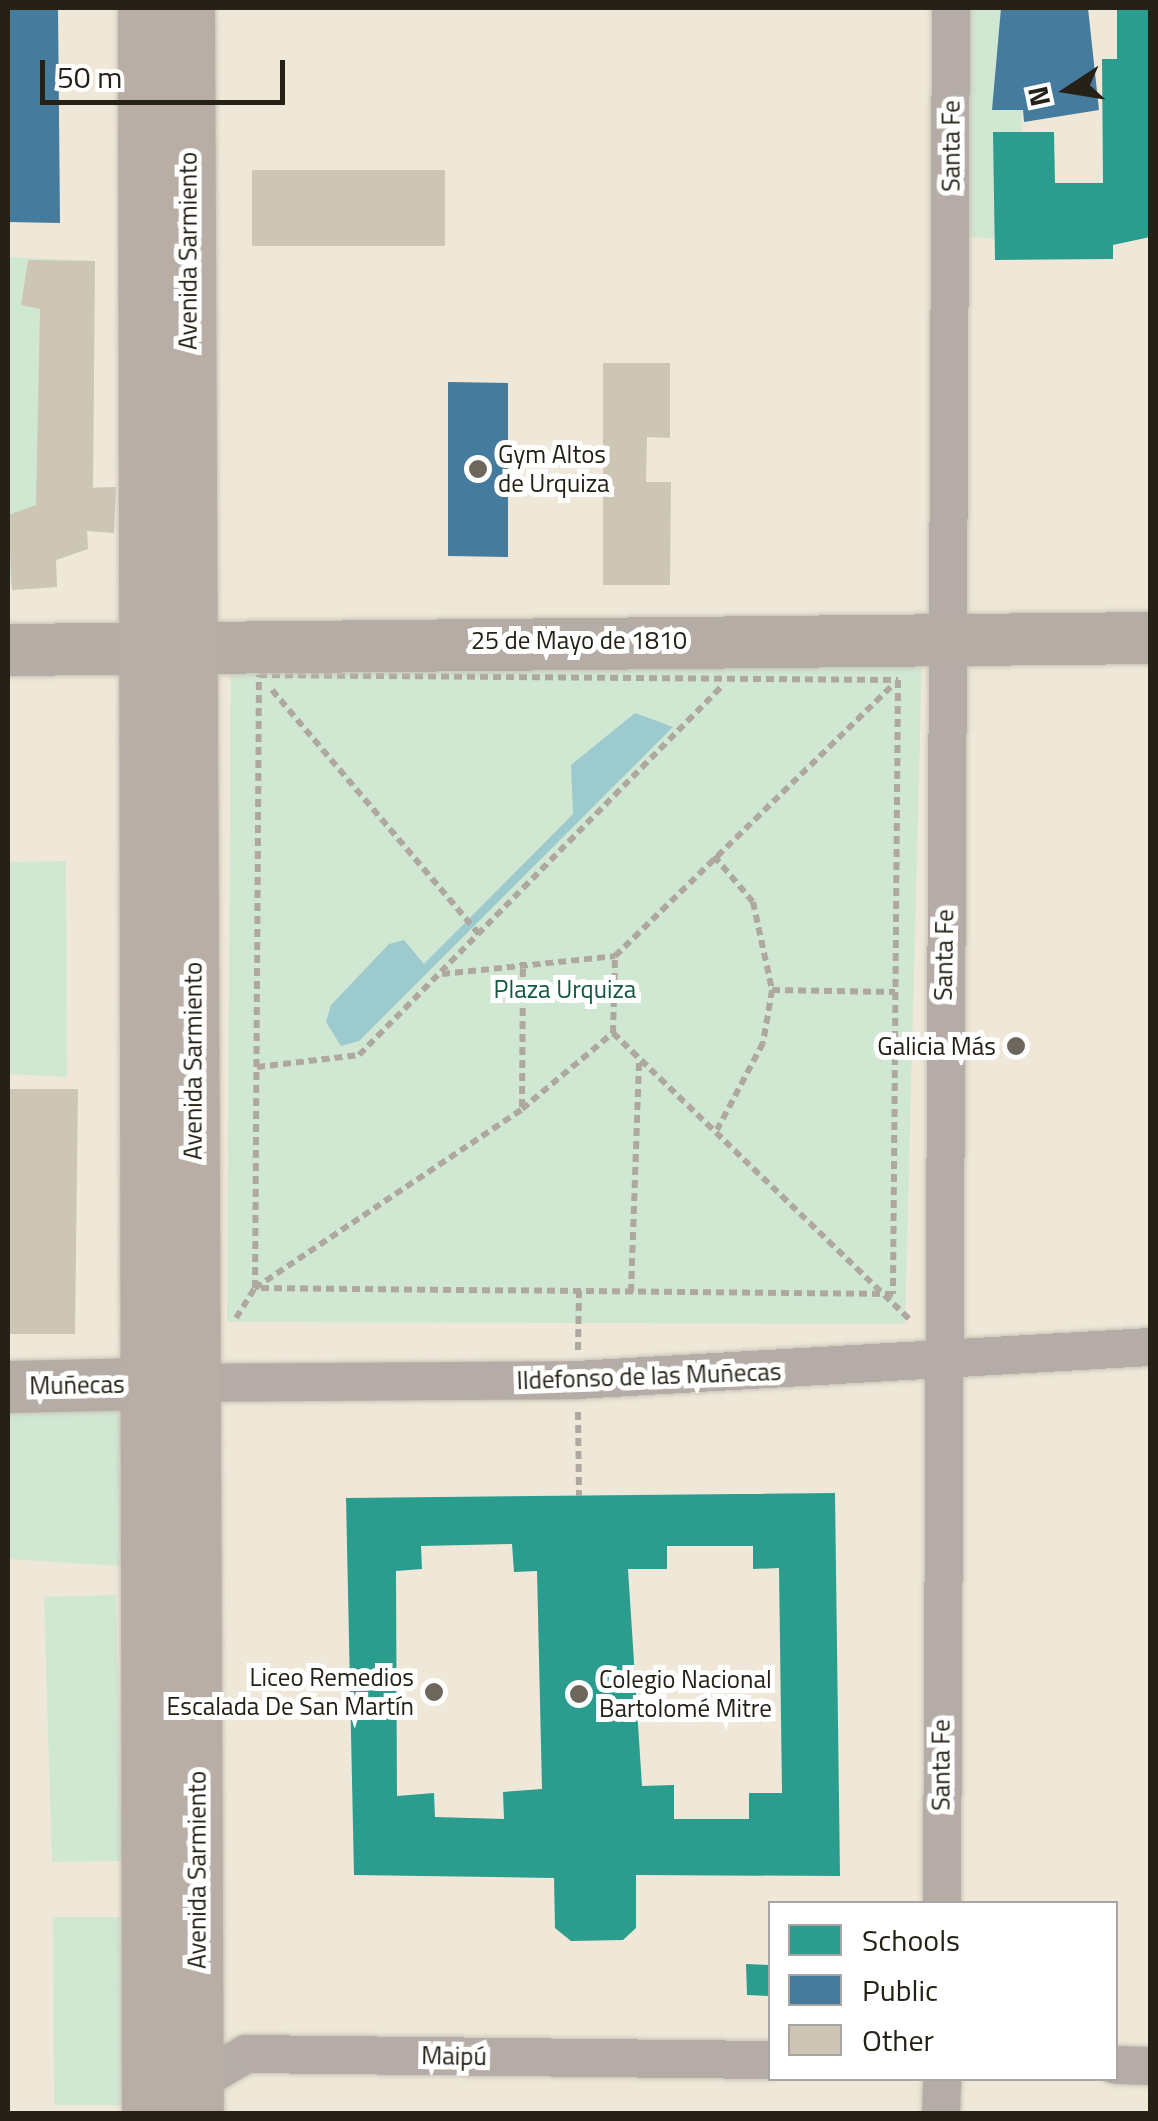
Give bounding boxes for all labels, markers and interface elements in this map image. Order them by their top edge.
scale bar [45,40,290,102]
north arrow [1018,40,1118,140]
text: 50 m [57,54,122,100]
text: N [1015,82,1061,110]
street label: Santa Fe [936,100,966,192]
street label: Avenida Sarmiento [173,152,203,350]
place label: Gym Altos de Urquiza [498,440,610,499]
marker: Gym Altos de Urquiza [467,458,489,480]
street label: 25 de Mayo de 1810 [471,625,687,655]
street label: Santa Fe [928,909,960,1001]
street label: Avenida Sarmiento [178,962,208,1160]
park label: Plaza Urquiza [494,974,636,1004]
place label: Galicia Más [877,1031,996,1061]
marker: Galicia Más [1005,1035,1027,1057]
street label: Ildefonso de las Muñecas [516,1356,782,1396]
street label: Muñecas [29,1369,125,1401]
place label: Liceo Remedios Escalada De San Martín [166,1663,414,1722]
place label: Colegio Nacional Bartolomé Mitre [599,1665,772,1724]
marker: Liceo Remedios Escalada De San Martín [423,1681,445,1703]
marker: Colegio Nacional Bartolomé Mitre [568,1683,590,1705]
street label: Santa Fe [926,1719,956,1811]
street label: Avenida Sarmiento [182,1771,212,1969]
legend [768,1901,1118,2081]
text: Schools [862,1917,960,1963]
text: Public [862,1967,938,2013]
text: Other [862,2017,934,2063]
street label: Maipú [421,2040,487,2072]

